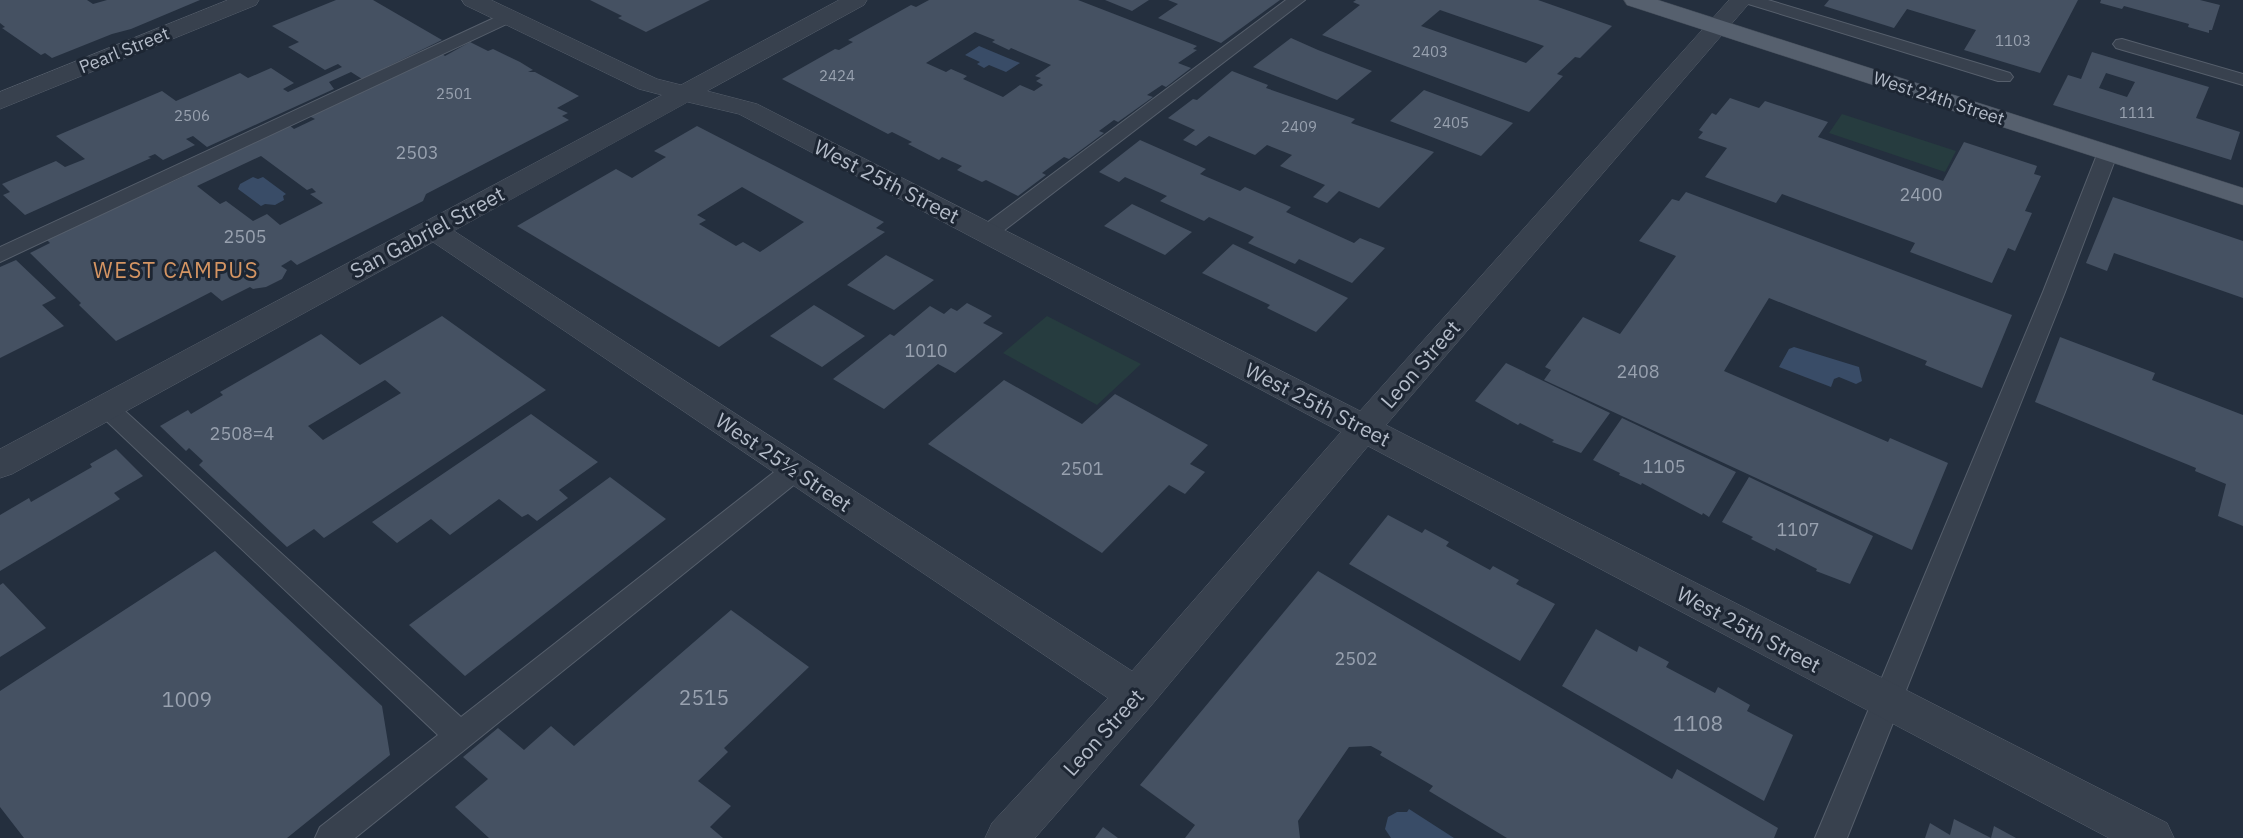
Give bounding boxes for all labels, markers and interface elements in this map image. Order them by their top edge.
street label: Pearl Street [76,22,172,78]
house number: 1103 [1995,31,2031,50]
house number: 2403 [1412,42,1448,61]
house number: 2424 [819,66,855,85]
street label: West 24th Street [1870,66,2008,130]
house number: 2501 [436,84,472,103]
house number: 1111 [2119,103,2155,122]
house number: 2506 [174,106,210,125]
house number: 2405 [1433,113,1469,132]
house number: 2409 [1281,117,1317,136]
street label: West 25th Street [810,132,964,230]
house number: 2503 [395,141,439,164]
street label: San Gabriel Street [345,179,509,285]
house number: 2400 [1899,183,1943,206]
house number: 2505 [223,225,267,248]
district label: WEST CAMPUS [93,255,259,284]
street label: Leon Street [1374,314,1466,414]
house number: 1010 [904,339,948,362]
street label: West 25th Street [1241,355,1395,453]
house number: 2408 [1616,360,1660,383]
street label: West 25½ Street [711,406,857,518]
house number: 2508=4 [210,422,275,445]
house number: 1105 [1642,455,1686,478]
house number: 2501 [1060,457,1104,480]
house number: 1107 [1776,518,1820,541]
street label: West 25th Street [1672,579,1826,679]
house number: 2502 [1334,647,1378,670]
street label: Leon Street [1056,682,1150,782]
house number: 2515 [679,683,729,711]
house number: 1009 [162,685,212,713]
house number: 1108 [1673,709,1723,737]

